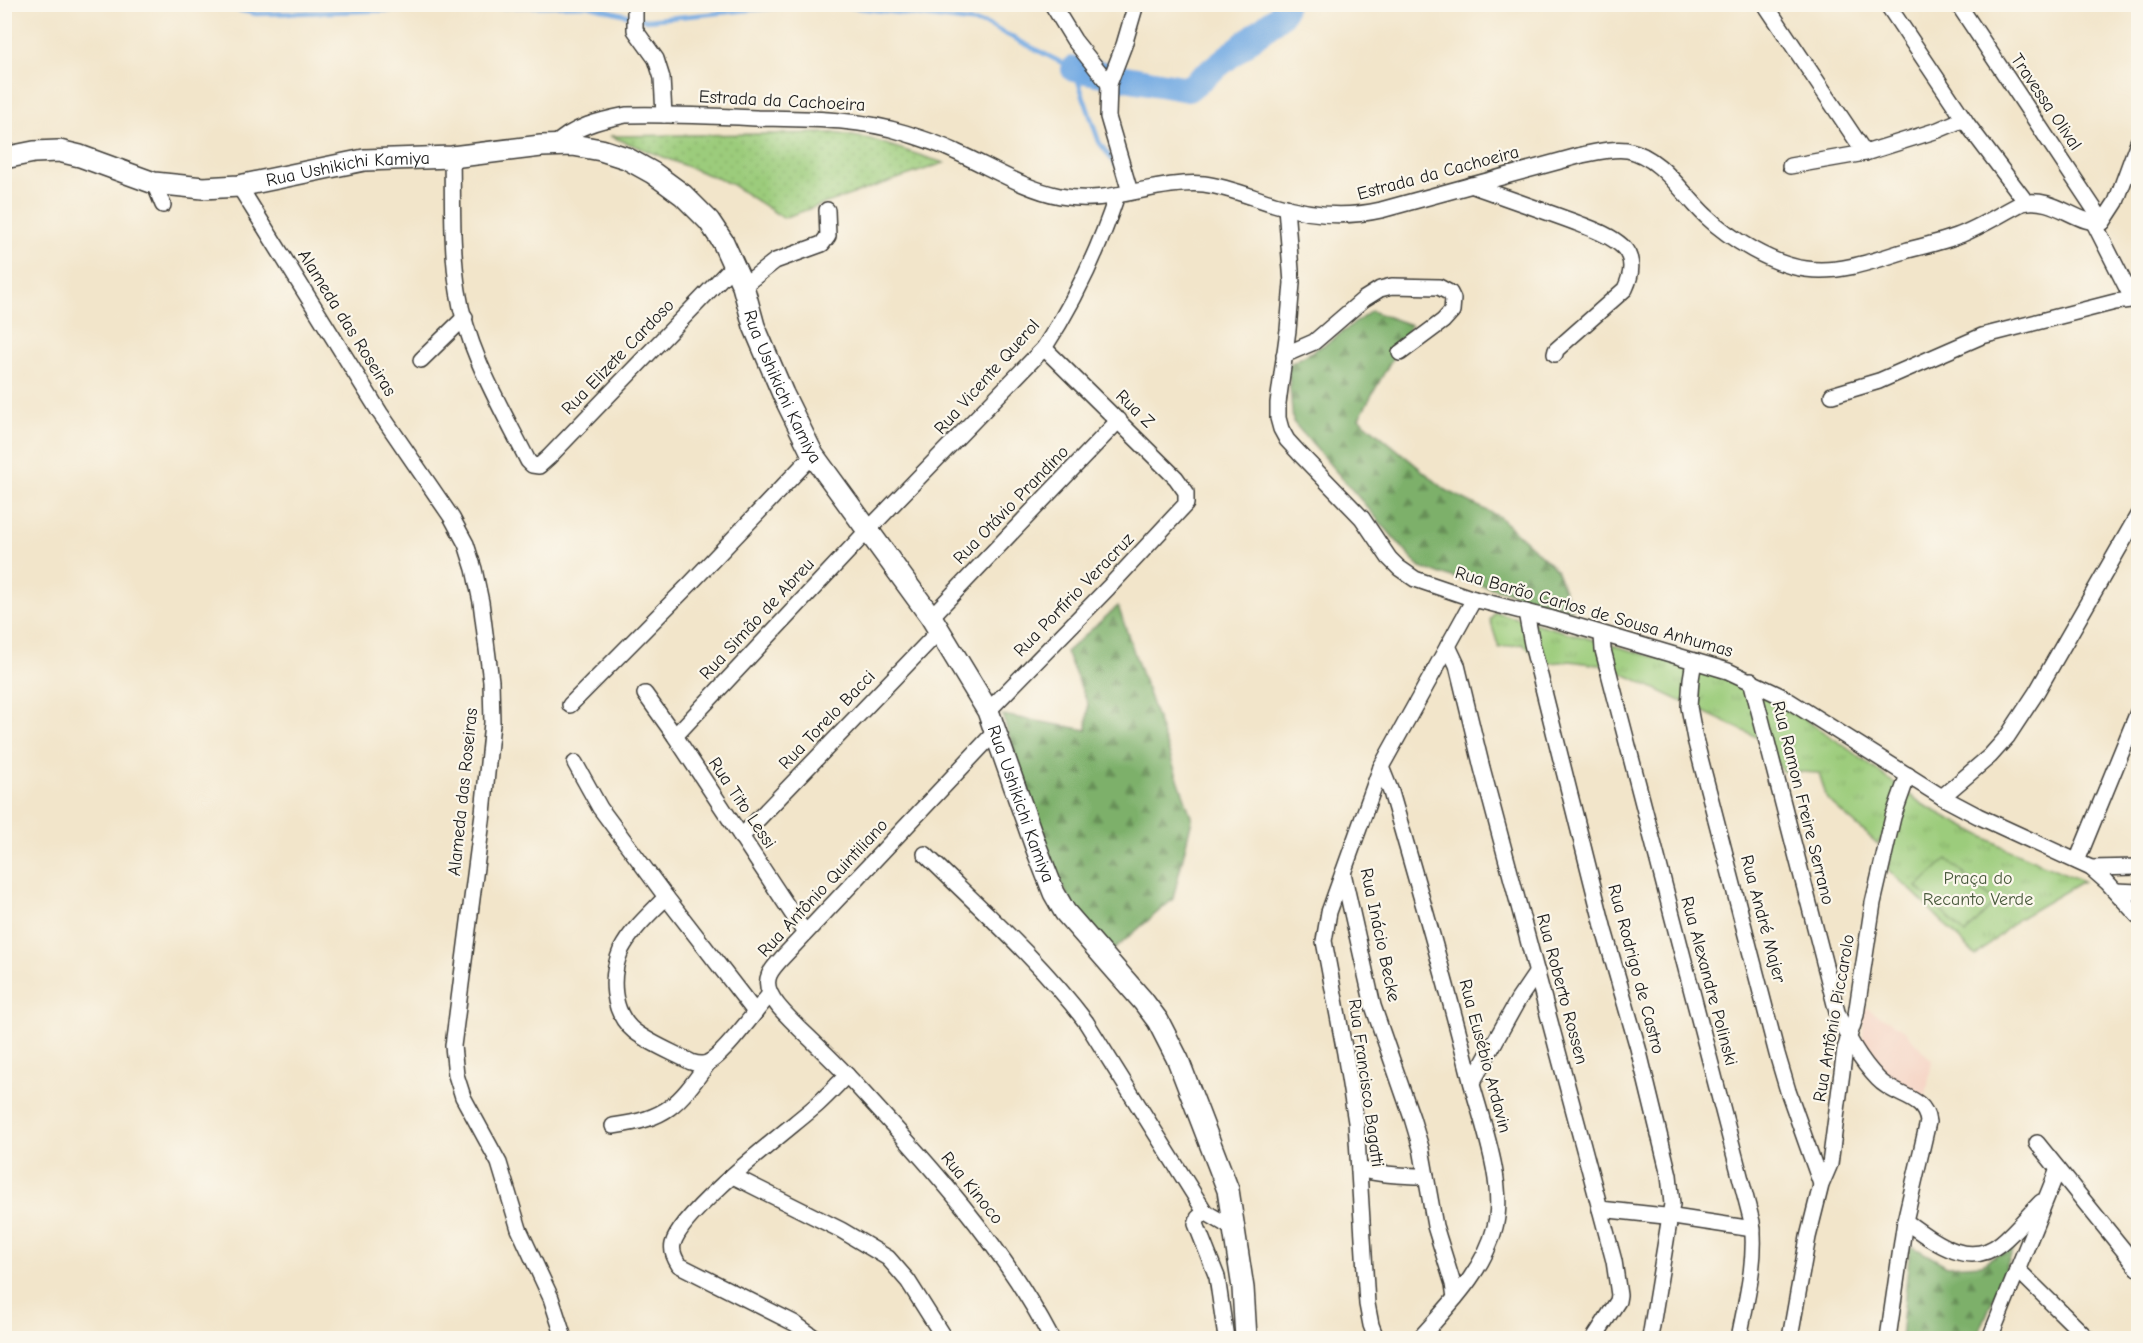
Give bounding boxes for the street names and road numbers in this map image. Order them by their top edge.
street label: Travessa Olival [2006,50,2086,154]
street label: Estrada da Cachoeira [698,86,866,116]
street label: Estrada da Cachoeira [1355,141,1521,205]
street label: Rua Ushikichi Kamiya [264,147,430,191]
street label: Alameda das Roseiras [293,246,401,400]
street label: Rua Elizete Cardoso [557,295,679,419]
street label: Rua Ushikichi Kamiya [740,308,826,467]
street label: Rua Vicente Querol [930,315,1044,439]
street label: Rua Z [1111,386,1159,433]
street label: Rua Otávio Prandino [949,441,1073,569]
street label: Rua Porfírio Veracruz [1010,529,1139,661]
street label: Rua Simão de Abreu [695,554,819,684]
street label: Rua Barão Carlos de Sousa Anhumas [1453,562,1735,662]
street label: Rua Torelo Bacci [774,666,880,774]
street label: Rua Ramon Freire Serrano [1768,699,1838,907]
street label: Alameda das Roseiras [444,707,482,877]
street label: Rua Ushikichi Kamiya [983,722,1059,885]
street label: Rua Tito Lessi [704,753,780,853]
street label: Rua Antônio Quintiliano [753,815,893,961]
street label: Rua André Majer [1736,853,1790,986]
street label: Rua Inácio Becke [1356,866,1404,1004]
street label: Rua Rodrigo de Castro [1603,882,1669,1056]
street label: Rua Alexandre Polinski [1676,894,1742,1068]
street label: Rua Roberto Rossen [1532,911,1592,1067]
street label: Rua Antônio Piccarolo [1809,932,1859,1104]
street label: Rua Eusébio Ardavin [1454,977,1516,1135]
street label: Rua Francisco Bagatti [1344,997,1388,1169]
street label: Rua Kinoco [936,1148,1008,1228]

